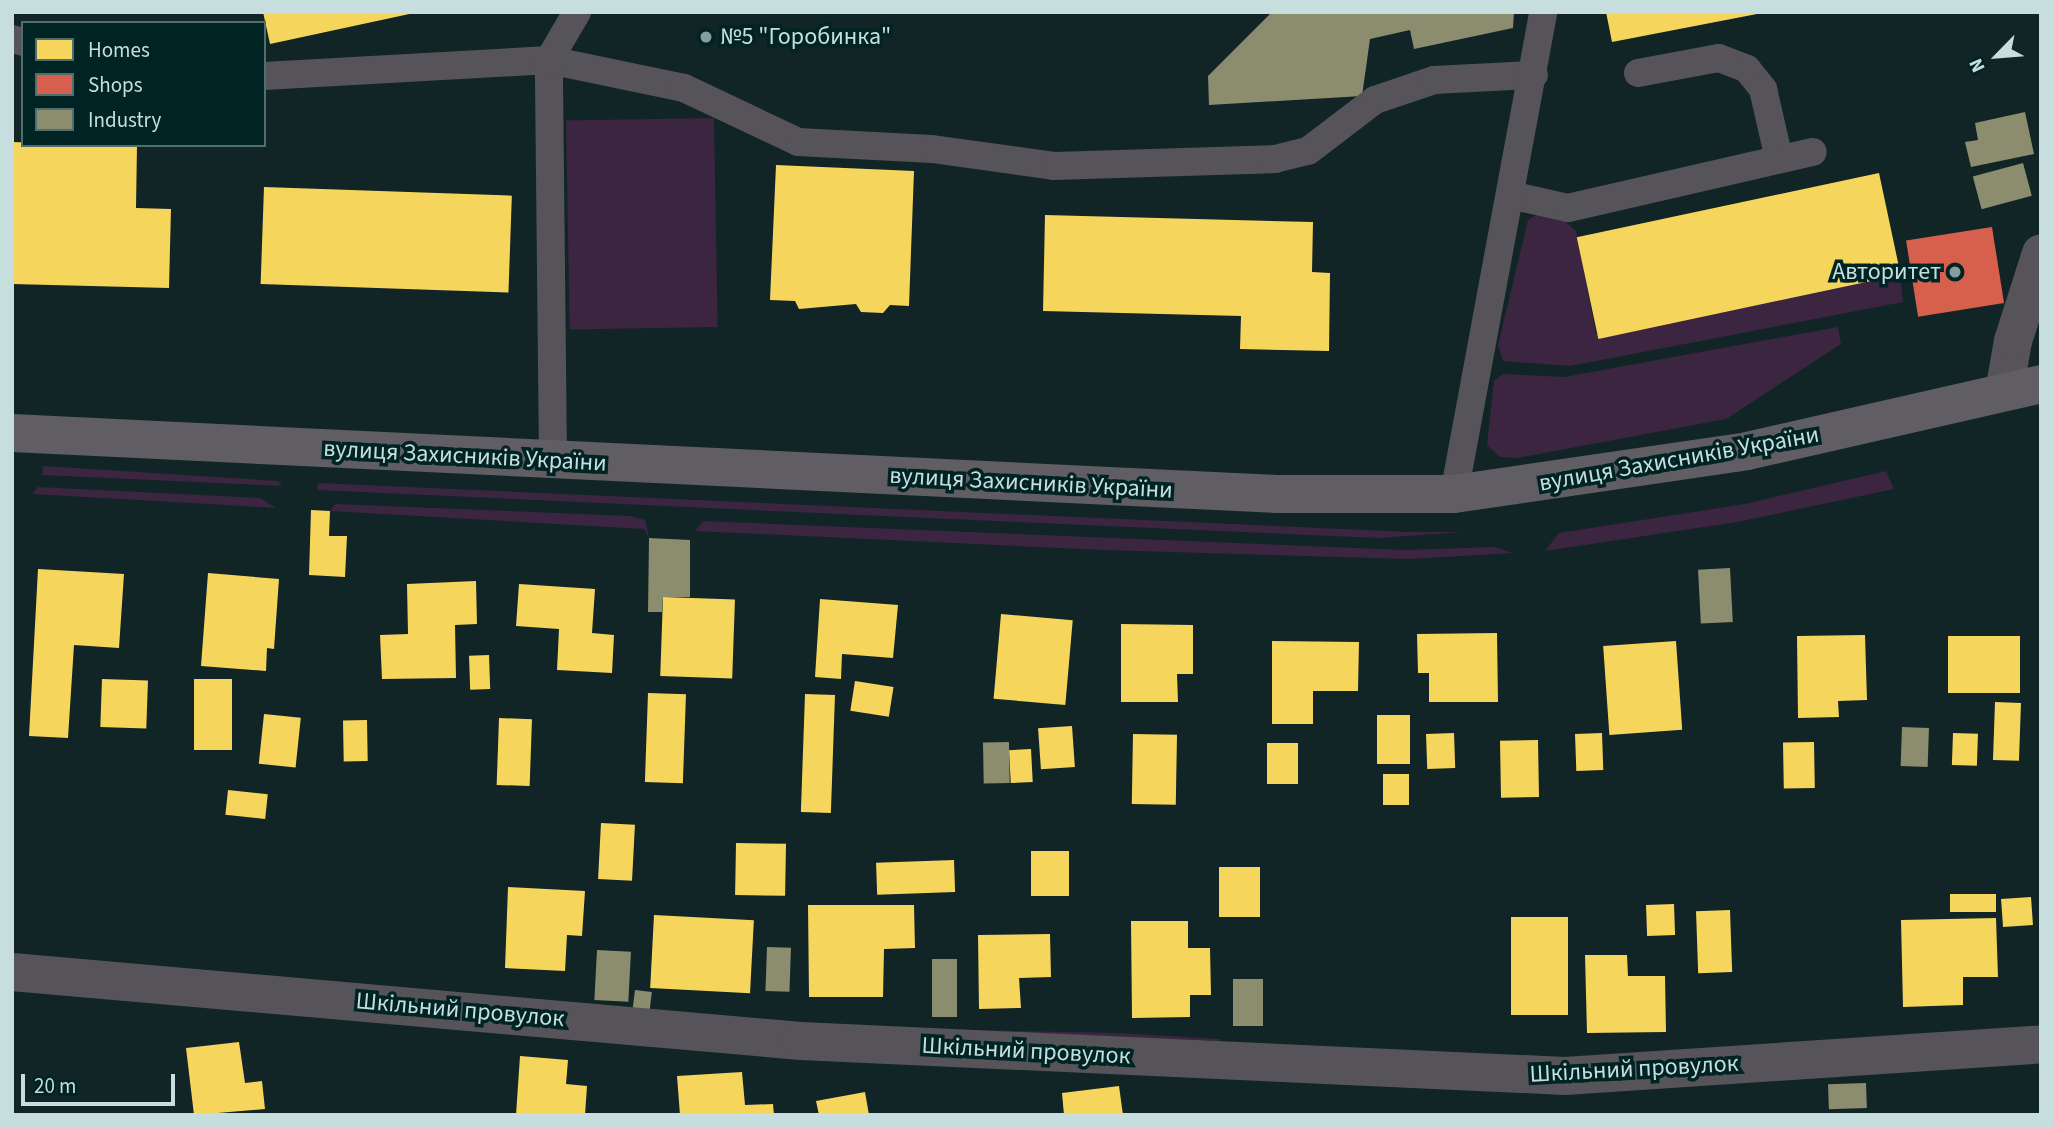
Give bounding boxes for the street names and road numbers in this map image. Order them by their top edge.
street label: вулиця Захисників України [1537,420,1821,498]
street label: вулиця Захисників України [323,434,607,478]
street label: вулиця Захисників України [889,461,1173,505]
street label: Шкільний провулок [355,987,565,1033]
street label: Шкільний провулок [921,1031,1131,1071]
street label: Шкільний провулок [1529,1049,1739,1089]

